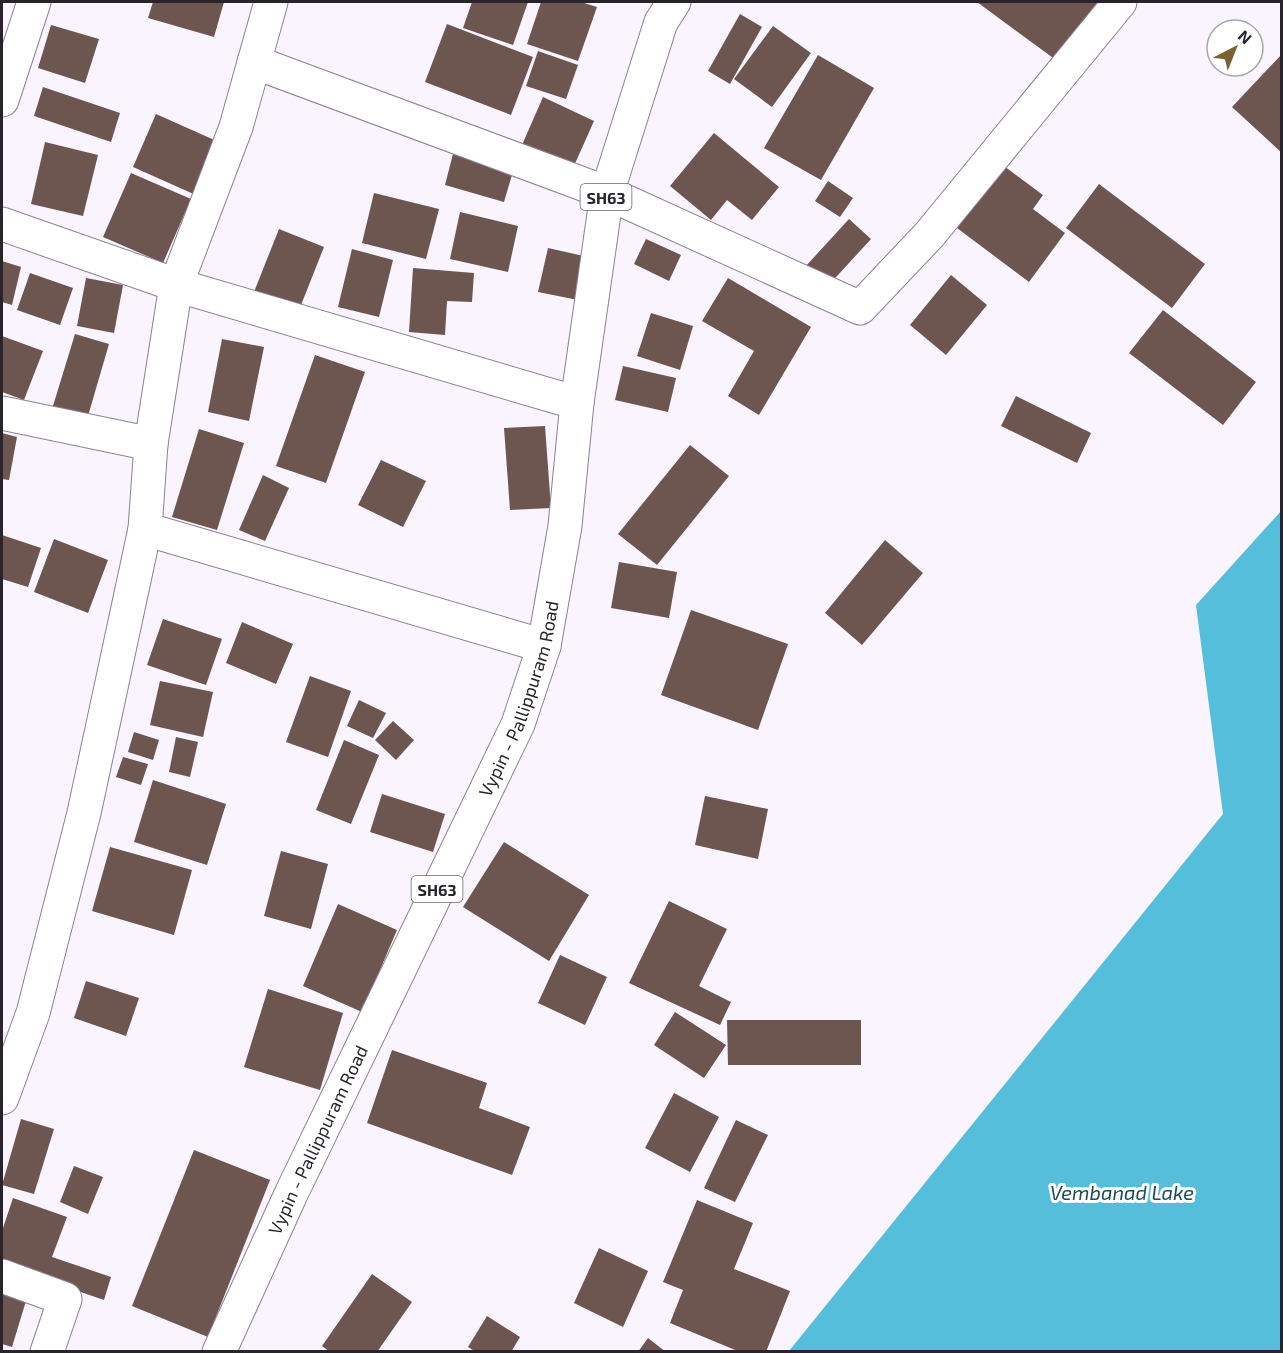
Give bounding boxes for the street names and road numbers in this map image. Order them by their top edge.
road number: SH63 [580,184,632,210]
street label: Vypin - Pallippuram Road [474,599,563,800]
road number: SH63 [412,876,462,902]
street label: Vypin - Pallippuram Road [263,1042,372,1238]

